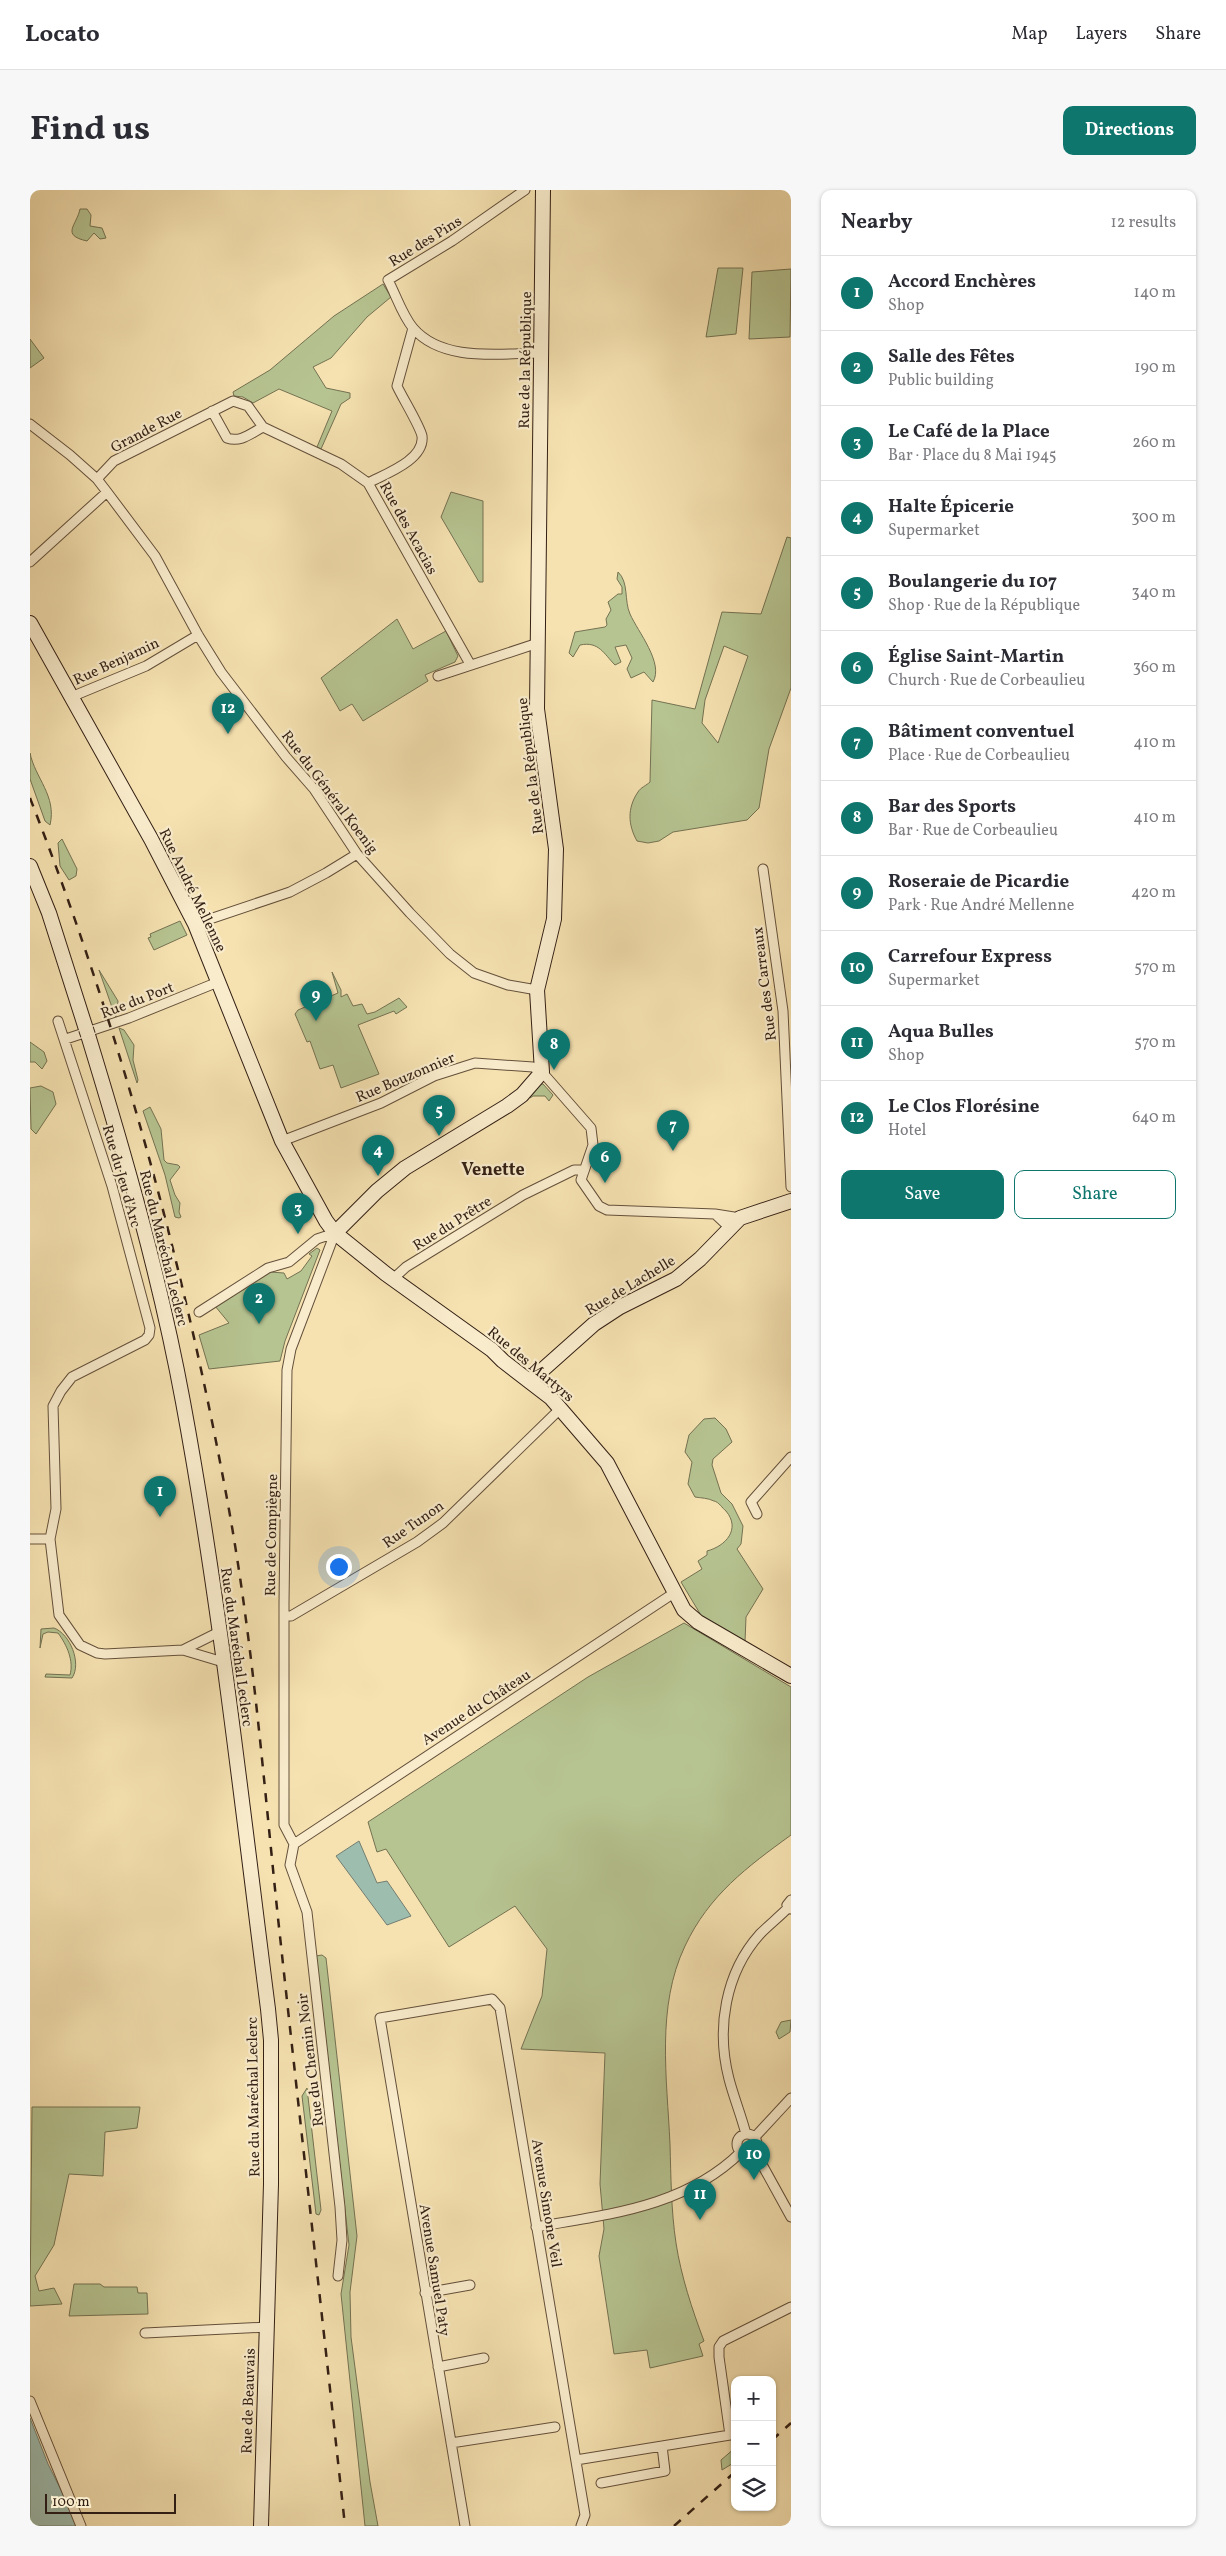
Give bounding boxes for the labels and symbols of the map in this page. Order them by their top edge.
street label: Rue des Pins [385,212,466,273]
street label: Rue de la République [515,291,538,429]
street label: Grande Rue [107,404,186,459]
street label: Rue des Acacias [373,478,442,579]
street label: Rue Benjamin [70,633,163,691]
pin: 12 [212,693,244,734]
street label: Rue de la République [513,696,550,835]
street label: Rue du Général Koenig [275,727,382,859]
street label: Rue André Mellenne [153,825,231,956]
street label: Rue des Carreaux [748,926,783,1042]
street label: Rue du Port [98,978,177,1025]
pin: 9 [300,980,332,1021]
pin: 8 [538,1029,570,1070]
street label: Rue Bouzonnier [353,1048,458,1109]
pin: 5 [423,1095,455,1136]
pin: 7 [657,1110,689,1151]
street label: Rue du Jeu d'Arc [96,1123,145,1230]
pin: 4 [362,1135,394,1176]
pin: 6 [589,1142,621,1183]
district label: Venette [461,1158,525,1183]
street label: Rue du Maréchal Leclerc [133,1168,192,1329]
street label: Rue du Prêtre [409,1192,496,1257]
pin: 3 [282,1193,314,1234]
street label: Rue de Lachelle [582,1251,680,1321]
pin: 2 [243,1283,275,1324]
street label: Rue des Martyrs [482,1323,578,1408]
street label: Rue de Compiègne [261,1474,284,1596]
pin: 1 [144,1476,176,1517]
street label: Rue Tunon [379,1496,449,1554]
your location [326,1554,352,1580]
street label: Rue du Maréchal Leclerc [214,1566,257,1728]
street label: Avenue du Château [418,1665,535,1751]
street label: Rue du Chemin Noir [293,1992,330,2128]
street label: Rue du Maréchal Leclerc [243,2016,266,2177]
street label: Avenue Simone Veil [525,2138,566,2269]
pin: 10 [738,2139,770,2180]
pin: 11 [684,2179,716,2220]
street label: Avenue Samuel Paty [413,2203,454,2338]
street label: Rue de Beauvais [237,2348,262,2454]
scale bar [45,2491,176,2514]

